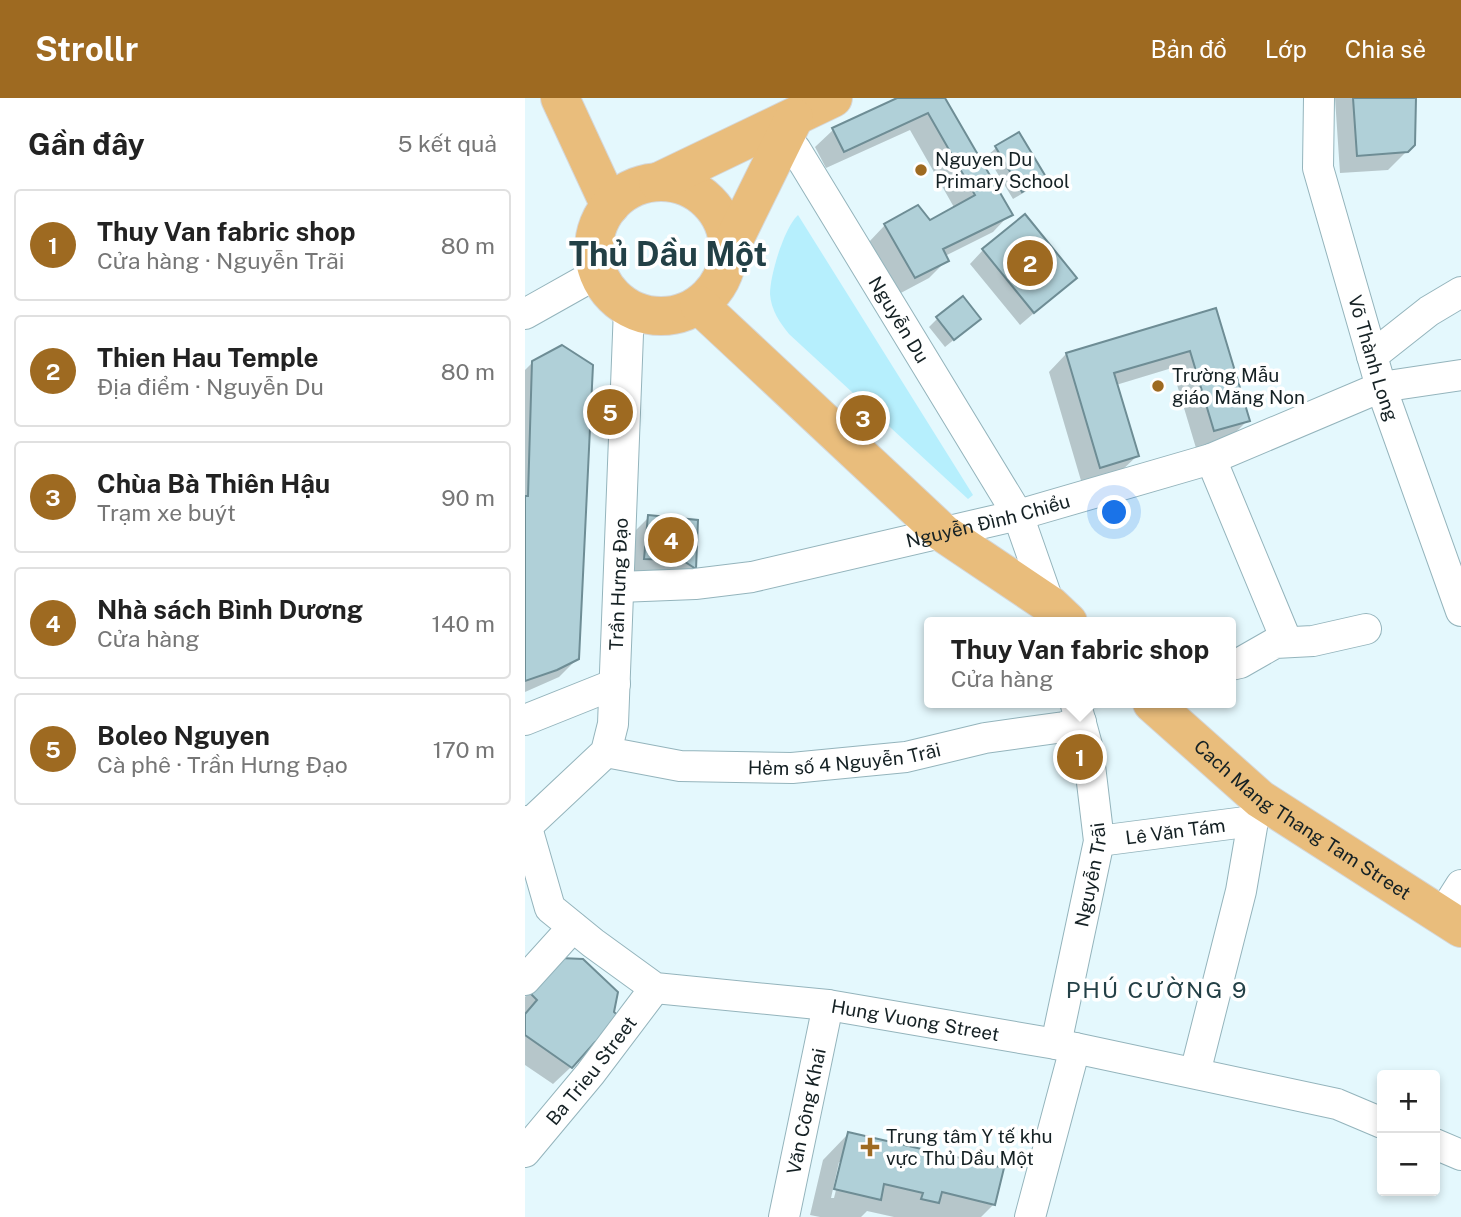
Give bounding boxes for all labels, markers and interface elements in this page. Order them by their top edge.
text: Strollr [35,30,138,68]
text: Bản đồ [1150,35,1227,63]
text: Lớp [1265,35,1307,63]
text: Chia sẻ [1345,35,1426,63]
text: Gần đây [28,126,145,162]
text: 5 kết quả [398,130,497,157]
place label: Nguyen Du Primary School [935,148,1070,192]
marker: Nguyen Du Primary School [913,162,929,178]
text: Thuy Van fabric shop [97,216,355,247]
text: 1 [48,232,58,259]
text: 80 m [441,232,495,259]
district label: Thủ Dầu Một [569,235,767,273]
pin: 2 [1007,237,1053,289]
text: Cửa hàng · Nguyễn Trãi [97,247,344,274]
street label: Nguyễn Du [864,272,934,367]
street label: Võ Thành Long [1344,292,1403,424]
text: Thien Hau Temple [97,342,319,373]
text: 2 [46,358,60,385]
text: 80 m [441,358,495,385]
place label: Trường Mẫu giáo Măng Non [1172,364,1305,408]
text: Địa điểm · Nguyễn Du [97,373,324,400]
marker: Trường Mẫu giáo Măng Non [1150,378,1166,394]
pin: 5 [587,386,633,438]
pin: 3 [840,392,886,444]
text: Chùa Bà Thiên Hậu [97,468,330,499]
text: 3 [45,484,61,511]
text: 90 m [441,484,495,511]
street label: Nguyễn Đình Chiểu [904,490,1073,552]
your location [1097,495,1131,529]
text: Trạm xe buýt [97,499,236,526]
pin: 4 [648,514,694,566]
street label: Trần Hưng Đạo [605,517,632,651]
text: Nhà sách Bình Dương [97,594,363,625]
text: 4 [45,610,61,637]
text: 140 m [432,610,495,637]
popup [924,617,1236,708]
text: Cửa hàng [97,625,200,652]
text: Thuy Van fabric shop [951,634,1209,665]
text: Cửa hàng [951,665,1053,692]
text: Boleo Nguyen [97,720,270,751]
pin: 1 [1057,731,1103,783]
street label: Cach Mang Thang Tam Street [1190,735,1415,904]
text: 5 [45,736,61,763]
text: 170 m [433,736,495,763]
street label: Hẻm số 4 Nguyễn Trãi [748,738,943,779]
text: Cà phê · Trần Hưng Đạo [97,751,348,778]
street label: Lê Văn Tám [1124,814,1227,848]
street label: Nguyễn Trãi [1070,821,1110,929]
district label: PHÚ CƯỜNG 9 [1066,976,1248,1003]
street label: Hung Vuong Street [830,995,1001,1045]
street label: Ba Trieu Street [541,1012,641,1129]
street label: Văn Công Khai [782,1046,830,1176]
map controls [1377,1070,1440,1196]
button: + [1377,1070,1440,1133]
place label: Trung tâm Y tế khu vực Thủ Dầu Một [886,1125,1053,1169]
button: − [1377,1133,1440,1196]
marker: Trung tâm Y tế khu vực Thủ Dầu Một [860,1137,880,1157]

